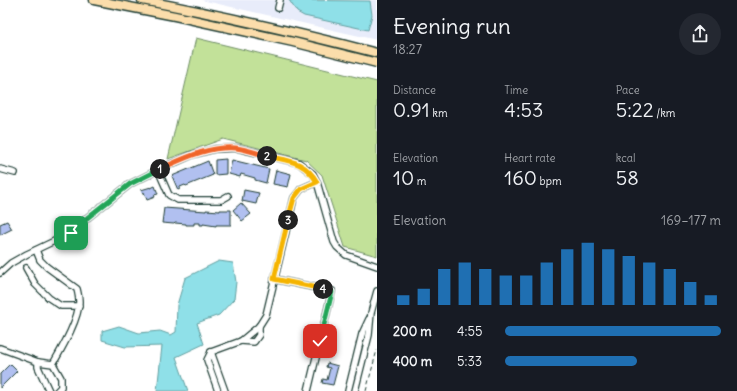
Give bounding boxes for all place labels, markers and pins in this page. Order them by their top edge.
pin: 2 [257,146,277,166]
pin: 1 [150,159,170,179]
pin: 3 [278,210,298,230]
pin [54,216,88,250]
pin: 4 [313,279,333,299]
pin [303,324,337,358]

